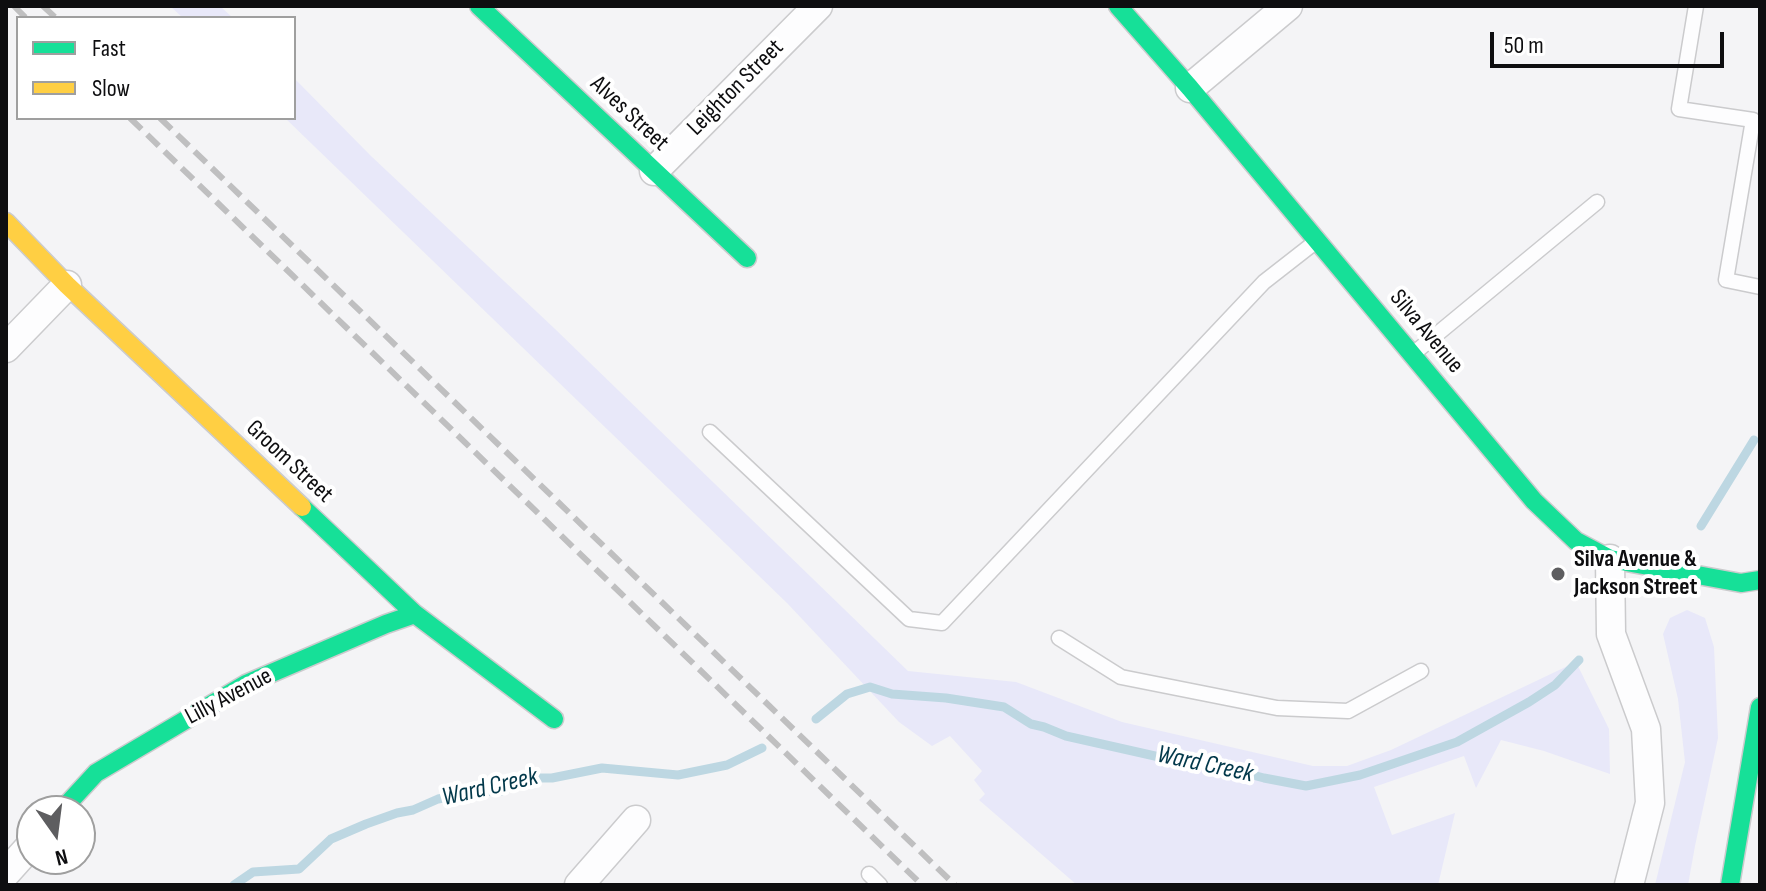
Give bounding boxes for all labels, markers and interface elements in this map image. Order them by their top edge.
legend [16,16,296,120]
scale bar [1494,16,1728,66]
text: 50 m [1504,31,1544,60]
text: Fast [92,34,126,63]
street label: Leighton Street [682,34,790,142]
street label: Alves Street [584,70,674,158]
text: Slow [92,74,130,103]
street label: Silva Avenue [1383,284,1469,380]
street label: Groom Street [240,415,338,509]
place label: Silva Avenue & Jackson Street [1574,546,1697,602]
marker: Silva Avenue & Jackson Street [1549,565,1567,583]
street label: Lilly Avenue [181,662,277,732]
water label: Ward Creek [1154,740,1256,790]
water label: Ward Creek [439,762,541,814]
north arrow [16,795,96,875]
text: N [52,842,70,871]

